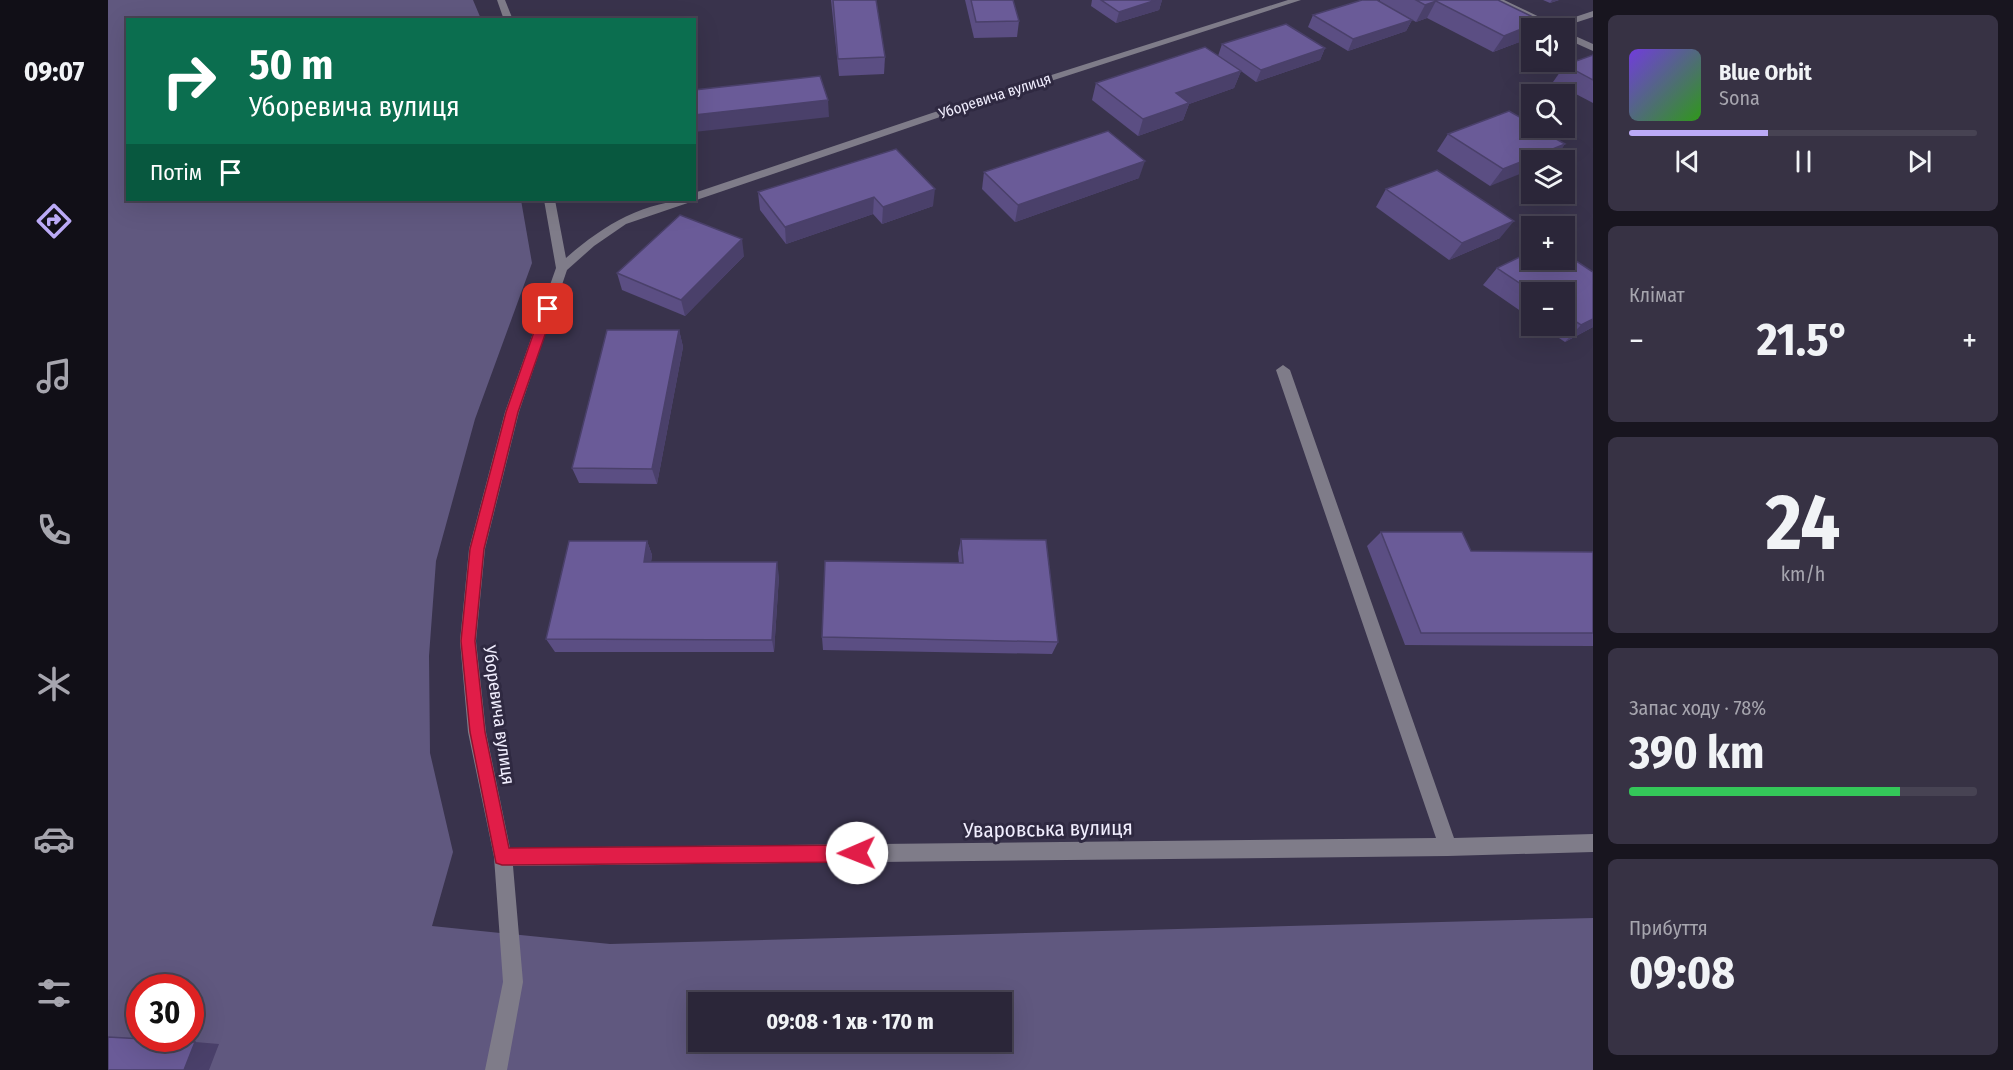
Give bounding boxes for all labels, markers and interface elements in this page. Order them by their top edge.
map controls [1521,18,1575,336]
button: sound [1521,18,1575,72]
text: 50 m [249,40,333,90]
icon: right [150,42,228,120]
text: 09:07 [24,56,84,88]
text: Blue Orbit [1719,59,1812,86]
street label: Уборевича вулиця [936,69,1053,123]
button: search [1521,84,1575,138]
text: Sona [1719,86,1760,110]
text: Уборевича вулиця [249,91,460,123]
icon: previous [1671,145,1704,178]
icon: pause [1787,145,1820,178]
icon: next [1903,145,1936,178]
button: layers [1521,150,1575,204]
icon: arrive [214,156,247,189]
text: Потім [150,159,202,186]
icon: directions [33,200,75,242]
button: + [1521,216,1575,270]
button: − [1521,282,1575,336]
pin [522,283,573,334]
text: Клімат [1629,283,1685,307]
icon: arrive [531,292,564,325]
text: 21.5° [1757,313,1849,367]
text: − [1629,321,1644,361]
text: + [1962,321,1977,361]
icon: music [33,355,75,397]
text: 24 [1766,476,1840,570]
icon: phone [33,509,75,551]
text: km/h [1781,562,1825,586]
street label: Уборевича вулиця [478,643,520,786]
icon: climate [33,663,75,705]
text: Запас ходу · 78% [1629,696,1766,720]
text: 390 km [1629,726,1764,780]
street label: Уваровська вулиця [962,815,1133,843]
icon: car [33,818,75,860]
position arrow [825,821,889,885]
text: Прибуття [1629,916,1708,940]
text: 09:08 [1629,946,1735,1000]
icon: filters [33,972,75,1014]
speed limit sign: 30 [126,974,204,1052]
text: 09:08 · 1 хв · 170 m [766,1008,934,1035]

